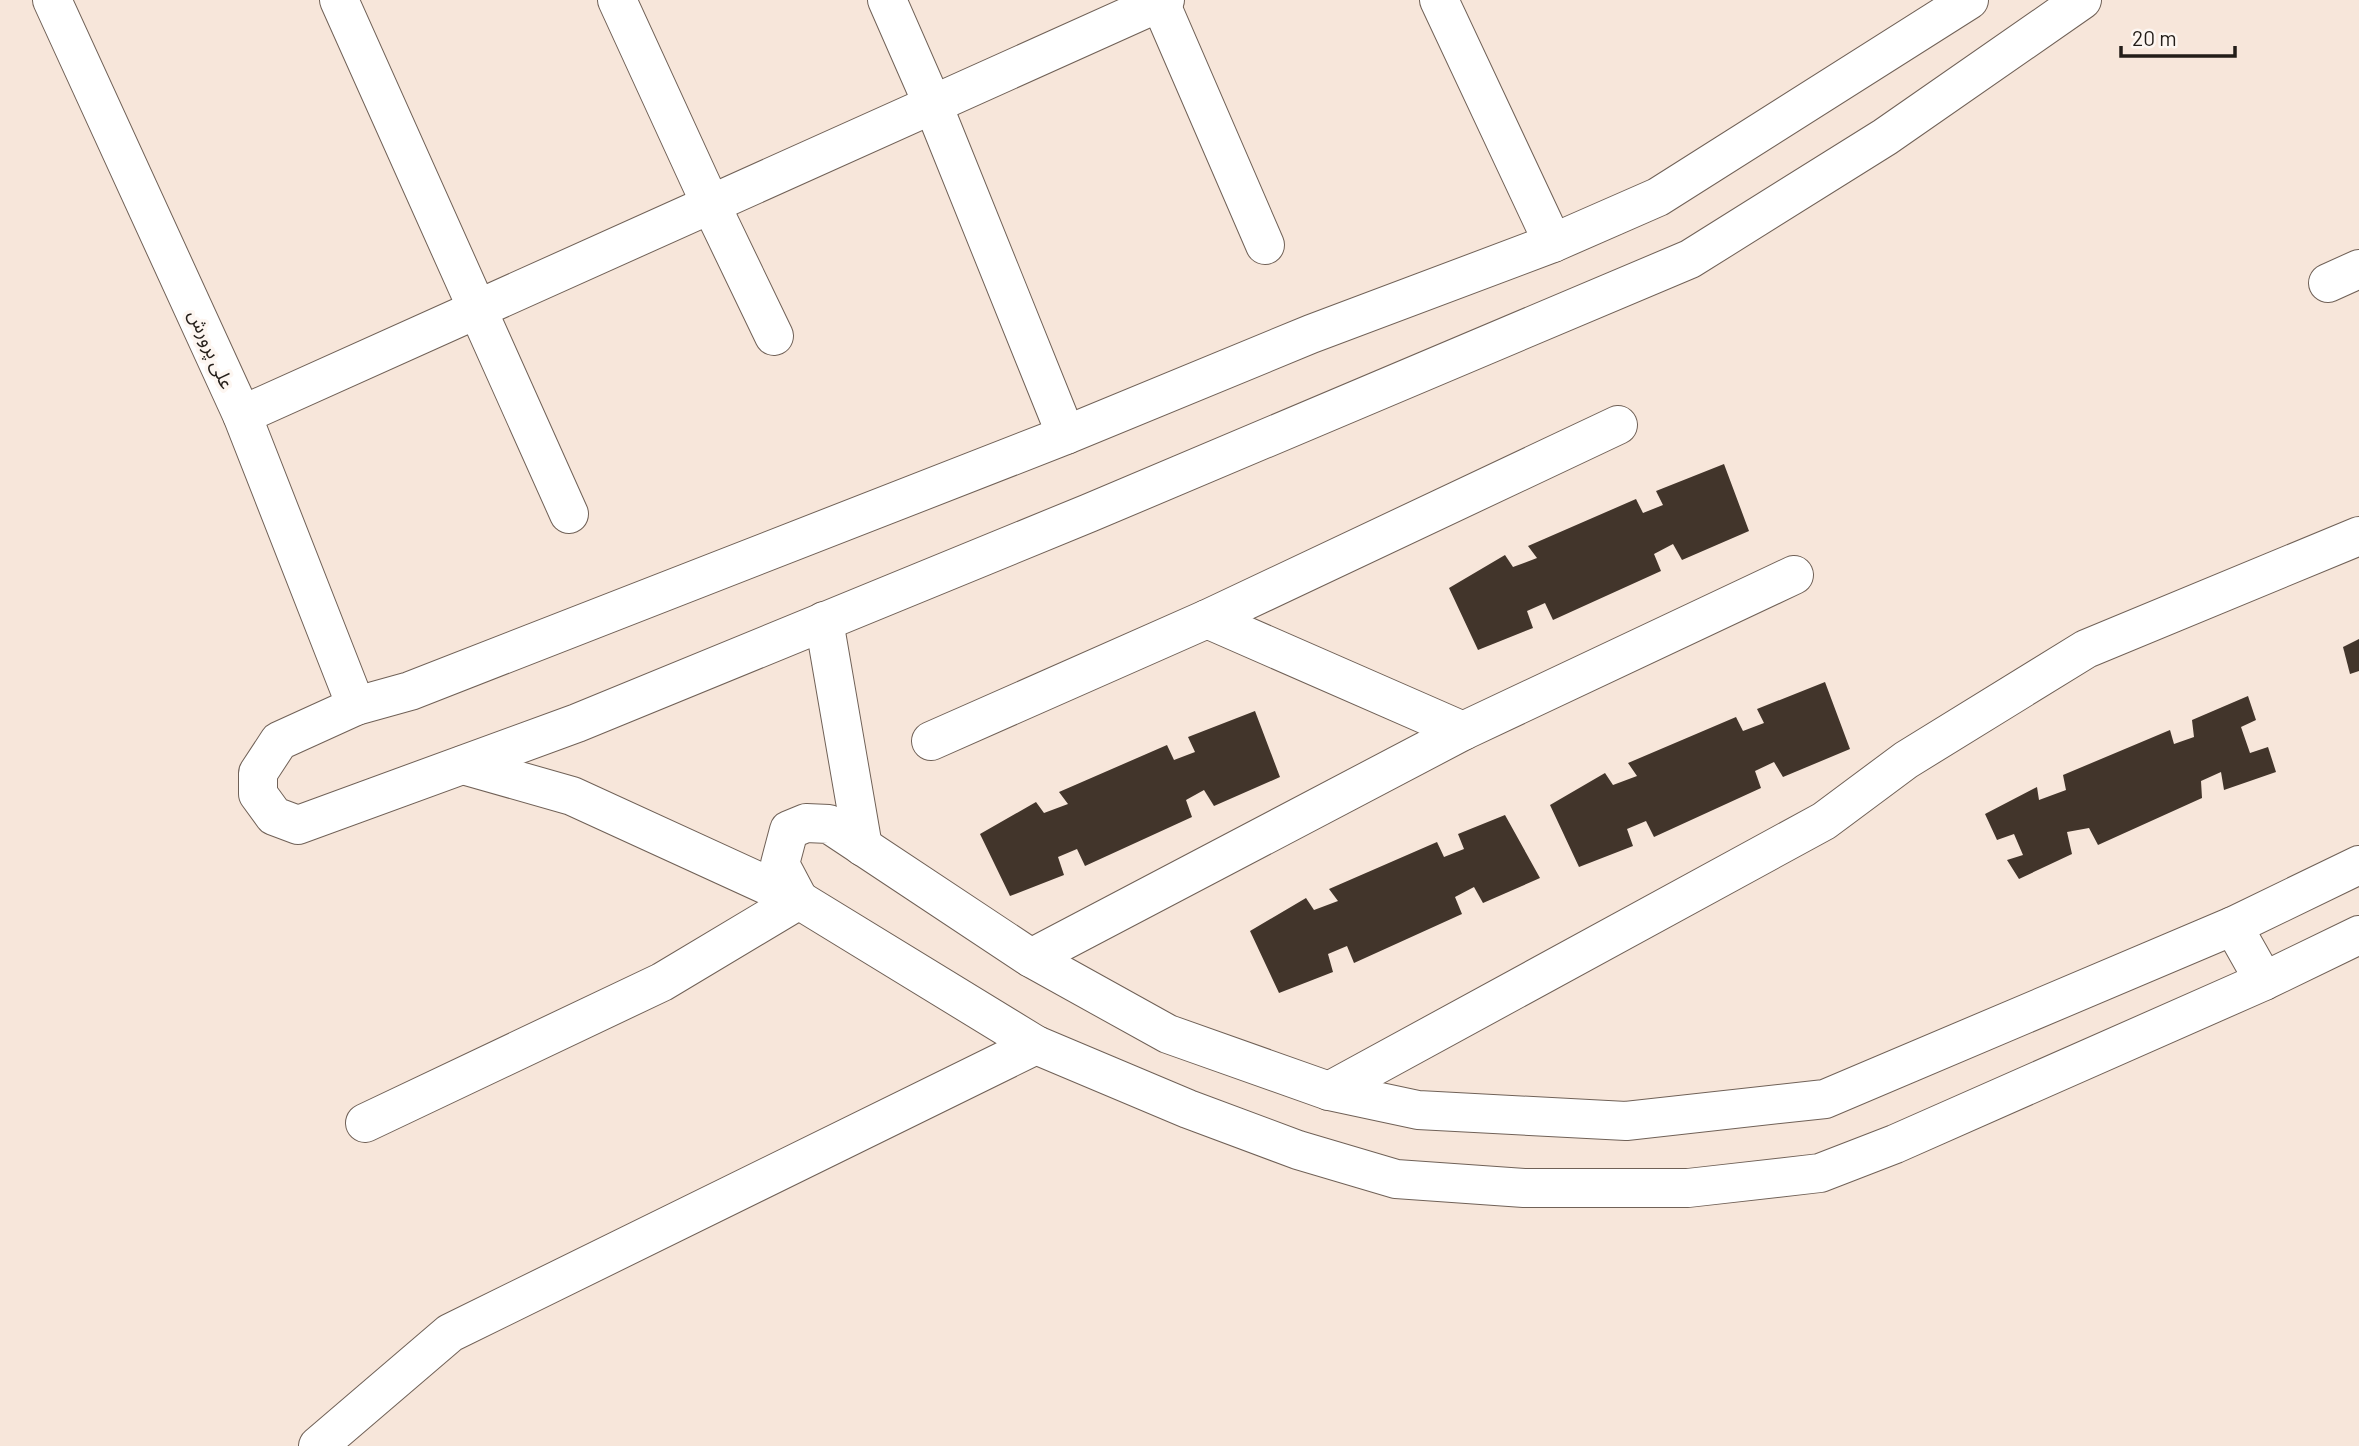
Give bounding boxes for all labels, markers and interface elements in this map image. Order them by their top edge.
scale bar [2121,14,2235,58]
text: 20 m [2132,25,2177,50]
street label: علی پرورش [182,306,240,393]

